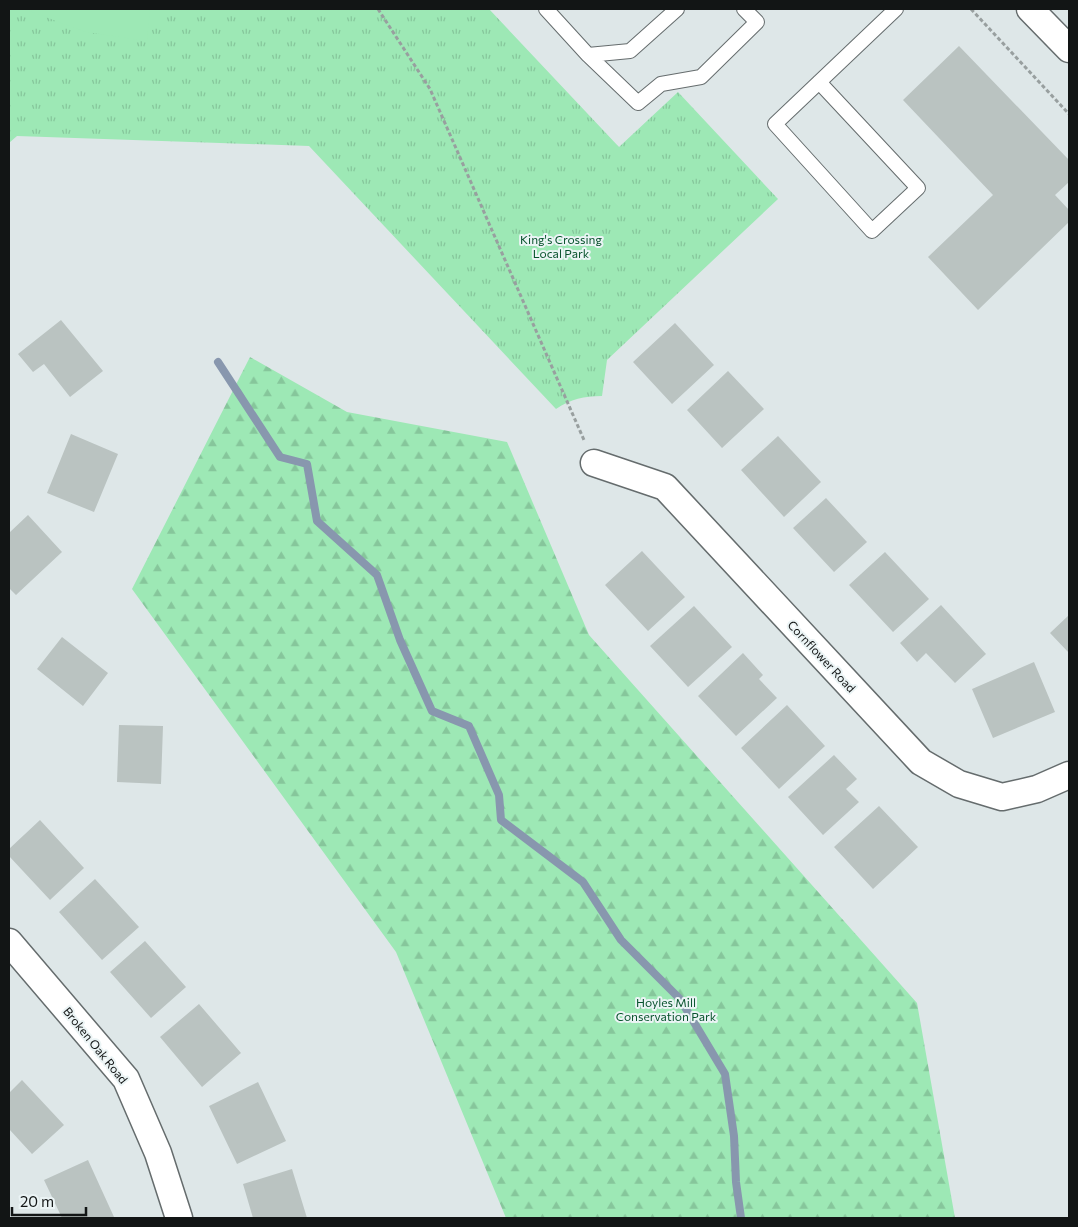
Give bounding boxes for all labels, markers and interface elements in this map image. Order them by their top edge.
park label: King's Crossing Local Park [520,232,602,260]
street label: Cornflower Road [785,617,859,695]
park label: Hoyles Mill Conservation Park [616,995,717,1023]
street label: Broken Oak Road [61,1004,131,1086]
scale bar [12,1184,86,1216]
text: 20 m [20,1192,54,1210]

